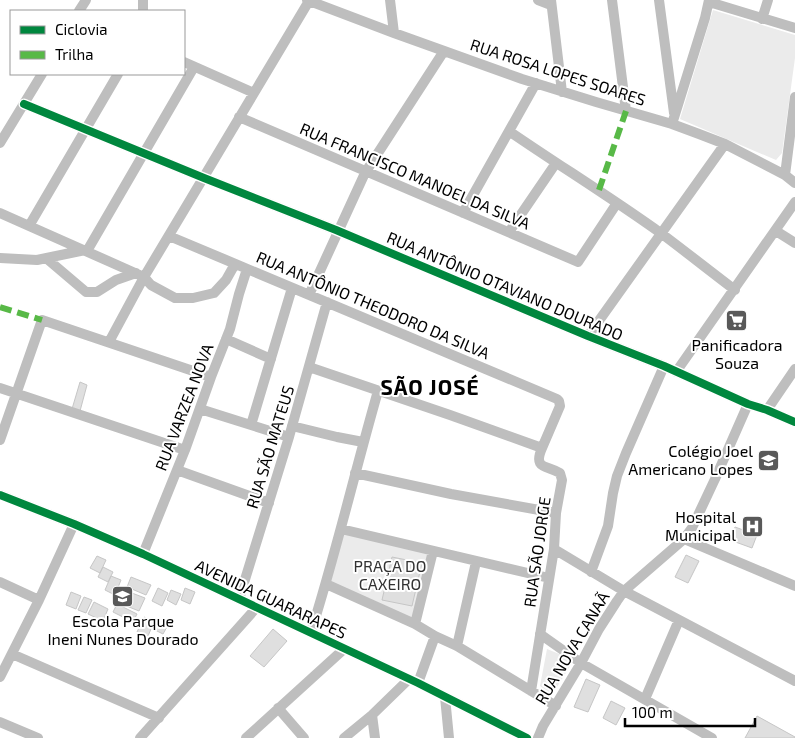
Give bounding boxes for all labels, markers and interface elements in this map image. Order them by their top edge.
legend [10,10,185,75]
text: Ciclovia [55,20,107,38]
street label: RUA ROSA LOPES SOARES [468,34,648,109]
text: Trilha [55,45,93,63]
street label: RUA FRANCISCO MANOEL DA SILVA [297,118,533,233]
street label: RUA ANTÔNIO OTAVIANO DOURADO [384,227,626,344]
street label: RUA ANTÔNIO THEODORO DA SILVA [254,247,493,362]
supermarket icon: Panificadora Souza [725,309,749,333]
place label: Panificadora Souza [691,335,783,372]
street label: RUA VARZEA NOVA [151,341,217,473]
district label: SÃO JOSÉ [380,374,480,399]
street label: RUA SÃO MATEUS [242,383,297,511]
place label: Colégio Joel Americano Lopes [628,441,753,478]
school or university icon: Colégio Joel Americano Lopes [757,448,781,472]
street label: RUA SÃO JORGE [519,495,554,608]
place label: Hospital Municipal [665,507,736,544]
hospital icon: Hospital Municipal [740,514,764,538]
street label: AVENIDA GUARARAPES [192,555,350,642]
park label: PRAÇA DO CAXEIRO [354,556,426,593]
school or university icon: Escola Parque Ineni Nunes Dourado [111,585,135,609]
street label: RUA NOVA CANAÃ [530,588,613,708]
place label: Escola Parque Ineni Nunes Dourado [47,611,199,648]
scale bar [625,696,755,728]
text: 100 m [632,703,673,721]

